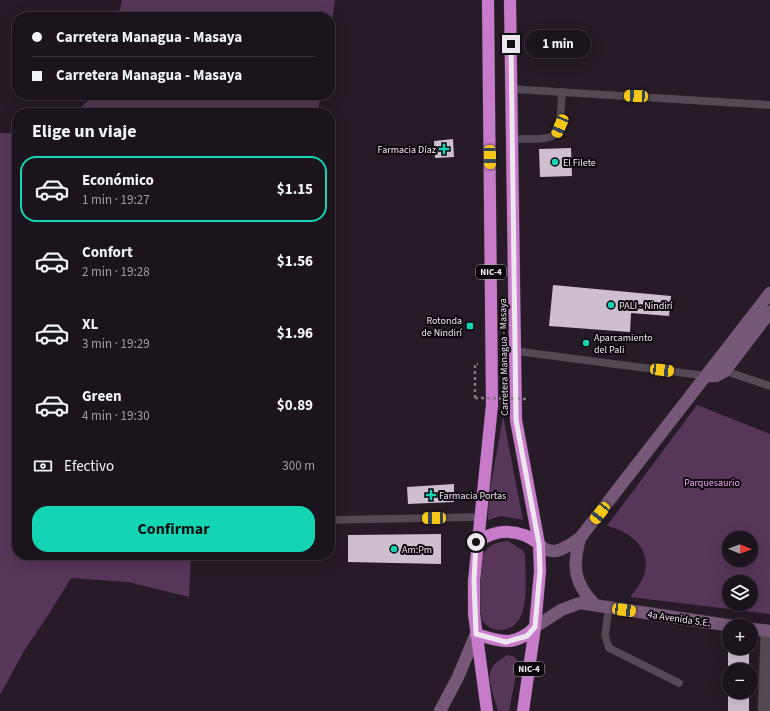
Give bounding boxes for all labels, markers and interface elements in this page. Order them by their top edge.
text: Carretera Managua - Masaya [56,27,242,48]
callout: 1 min [525,30,591,58]
route end [502,35,520,53]
text: 1 min [542,35,574,53]
text: Carretera Managua - Masaya [56,65,242,86]
car [624,89,648,103]
car [550,113,570,139]
text: Elige un viaje [32,119,137,144]
place label: Farmacia Díaz [378,143,436,157]
marker: Farmacia Díaz [439,144,449,154]
car [484,145,496,169]
place label: El Filete [563,156,596,170]
marker: El Filete [550,157,560,167]
text: Económico [82,170,154,191]
icon: car [34,171,70,207]
text: $1.15 [277,179,313,200]
text: 1 min · 19:27 [82,191,150,209]
text: Confort [82,242,133,263]
icon: car [34,243,70,279]
text: $1.56 [277,251,313,272]
text: 2 min · 19:28 [82,263,150,281]
road number: NIC-4 [476,265,506,279]
street label: Carretera Managua - Masaya [496,298,512,416]
place label: PALI - Nindirí [619,299,673,313]
marker: PALI - Nindirí [606,300,616,310]
text: XL [82,314,98,335]
place label: Rotonda de Nindirí [421,314,463,340]
icon: car [34,315,70,351]
marker: Rotonda de Nindirí [465,321,475,331]
text: $1.96 [277,323,313,344]
place label: Aparcamiento del Pali [594,331,653,357]
text: 3 min · 19:29 [82,335,150,353]
marker: Aparcamiento del Pali [581,338,591,348]
car [649,363,675,377]
text: Green [82,386,122,407]
icon: car [34,387,70,423]
text: $0.89 [277,395,313,416]
text: 4 min · 19:30 [82,407,150,425]
icon: cash [32,455,54,477]
text: Efectivo [64,456,114,477]
text: 300 m [282,457,315,475]
park label: Parquesaurio [684,476,740,490]
place label: Farmacia Portas [439,489,506,503]
marker: Farmacia Portas [426,490,436,500]
car [588,500,612,526]
button: Confirmar [32,506,315,552]
car [422,512,446,524]
north arrow [722,531,758,567]
map controls [722,531,758,699]
route start [467,533,485,551]
place label: Am:Pm [402,543,432,557]
marker: Am:Pm [389,544,399,554]
button: layers [722,575,758,611]
car [611,602,637,618]
street label: 4a Avenida S.E. [647,608,711,630]
button: + [722,619,758,655]
road number: NIC-4 [514,662,544,676]
button: − [722,663,758,699]

